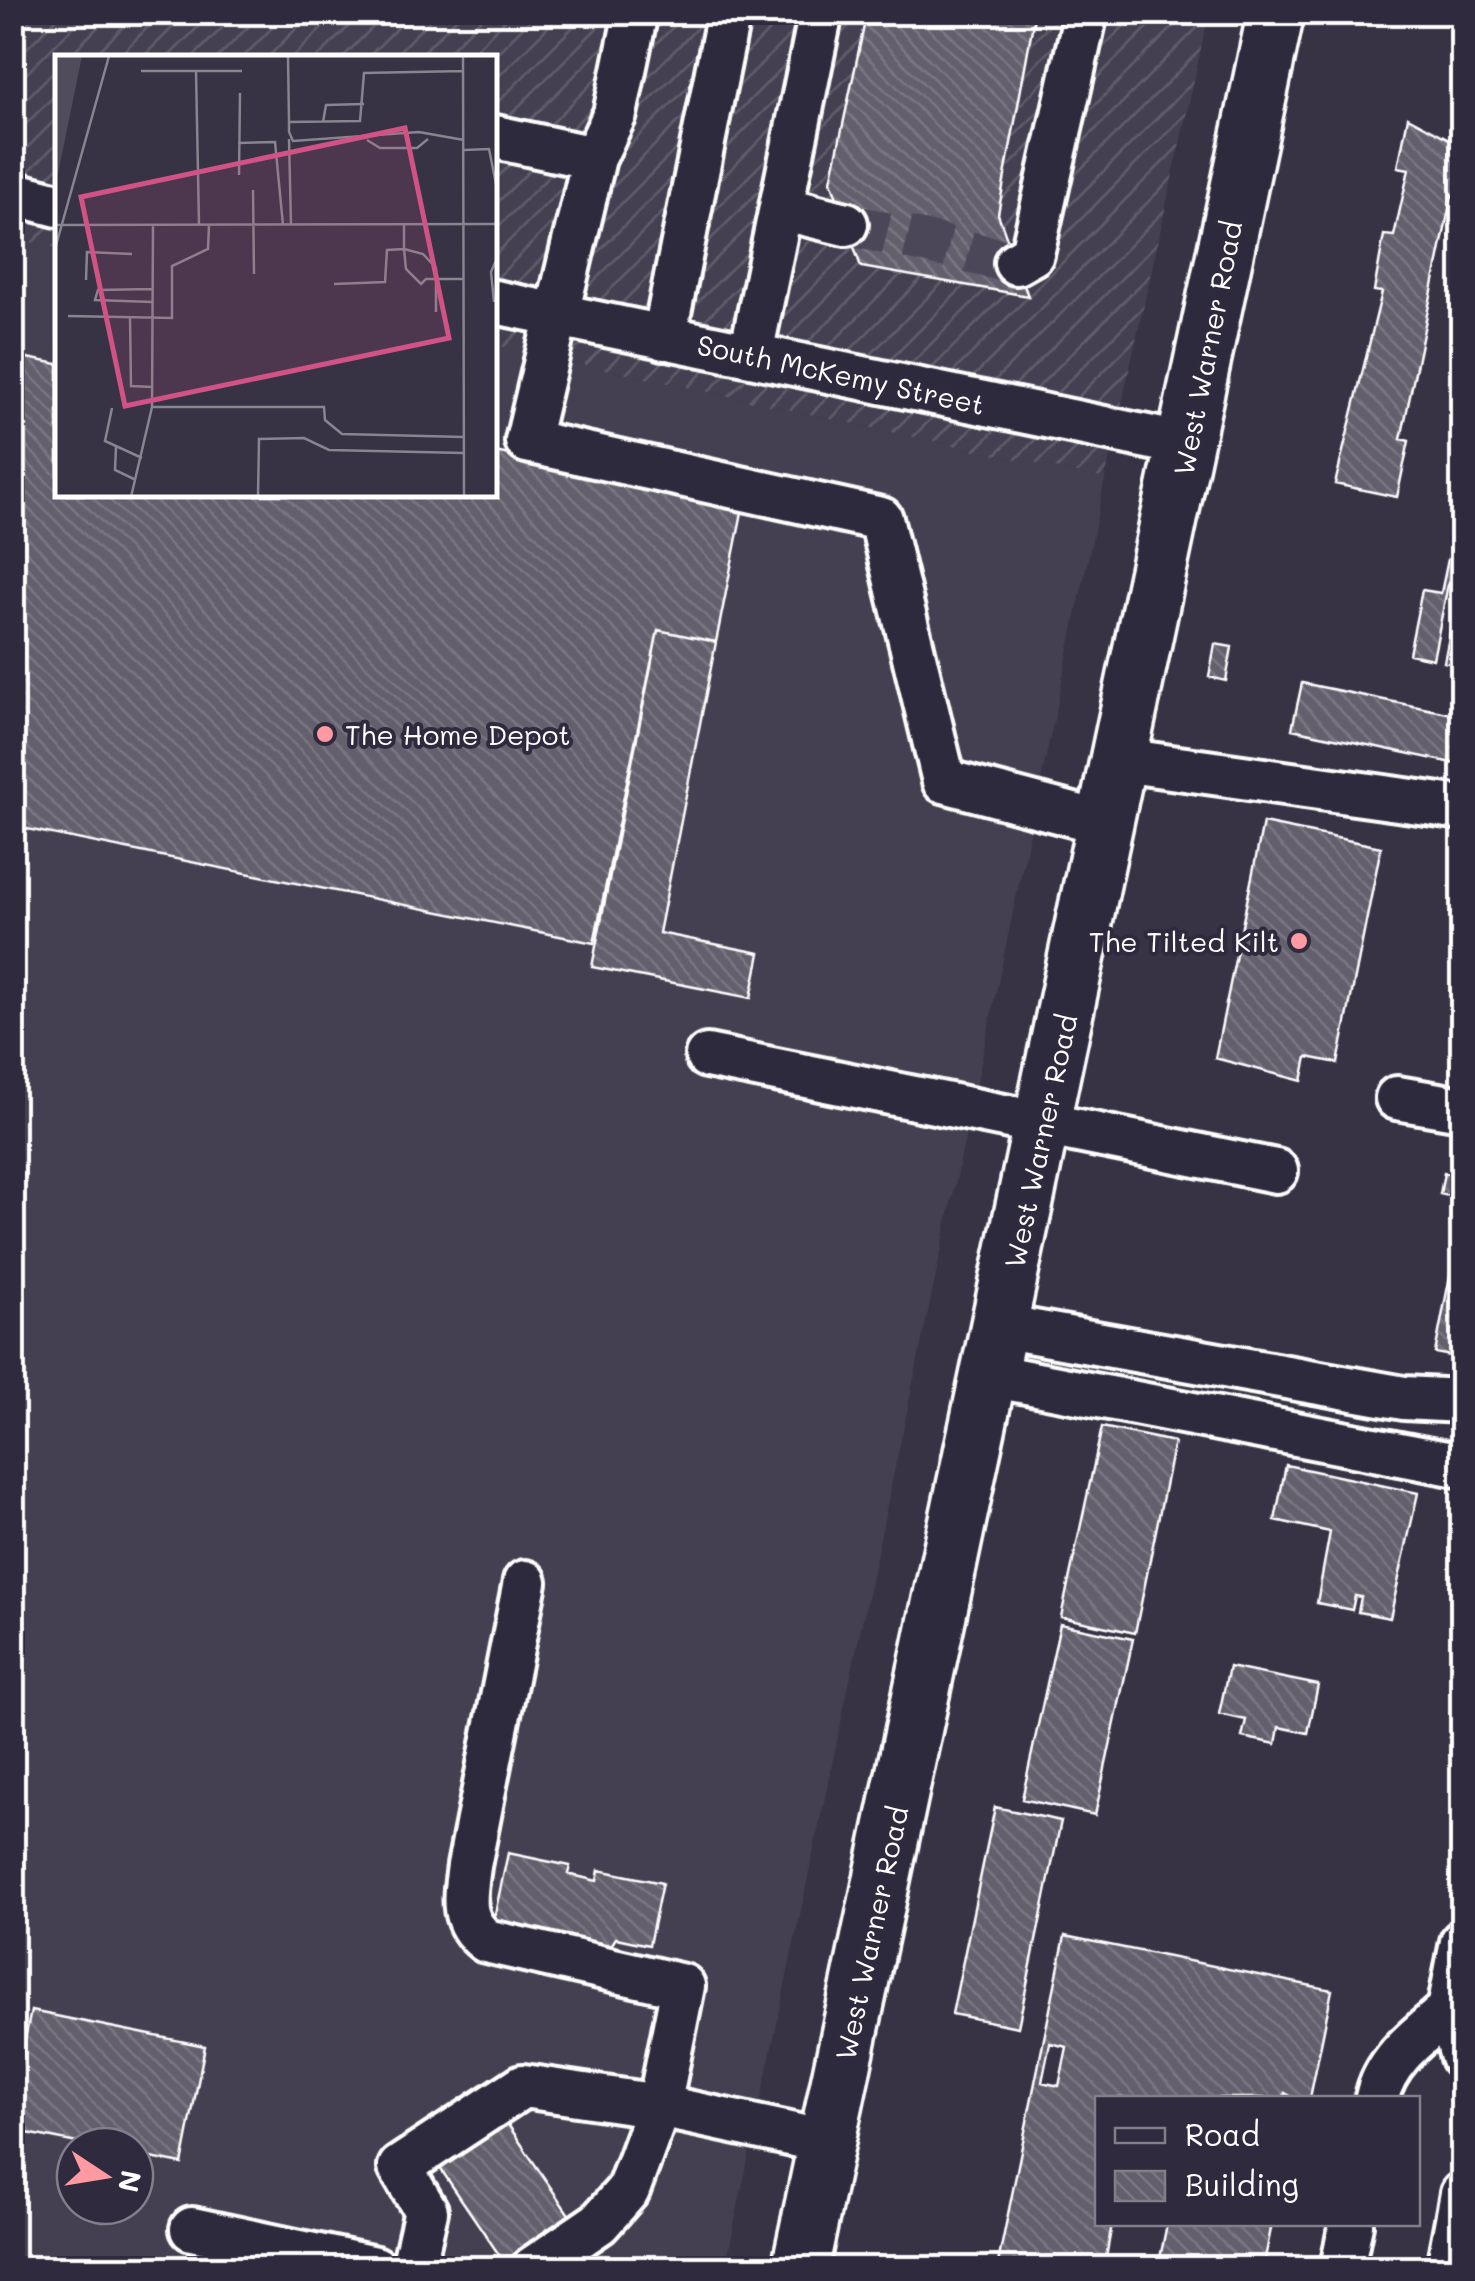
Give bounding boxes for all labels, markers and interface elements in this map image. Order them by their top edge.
inset map [55,55,498,498]
street label: West Warner Road [1165,218,1249,478]
street label: South McKemy Street [694,326,988,422]
place label: The Home Depot [345,716,571,752]
marker: The Home Depot [314,723,336,745]
place label: The Tilted Kilt [1089,923,1279,959]
marker: The Tilted Kilt [1288,930,1310,952]
street label: West Warner Road [996,1011,1084,1271]
street label: West Warner Road [827,1803,915,2063]
legend [1095,2096,1420,2226]
text: Road [1185,2114,1260,2154]
north arrow [55,2126,155,2226]
text: Building [1185,2164,1299,2204]
text: N [111,2167,150,2196]

